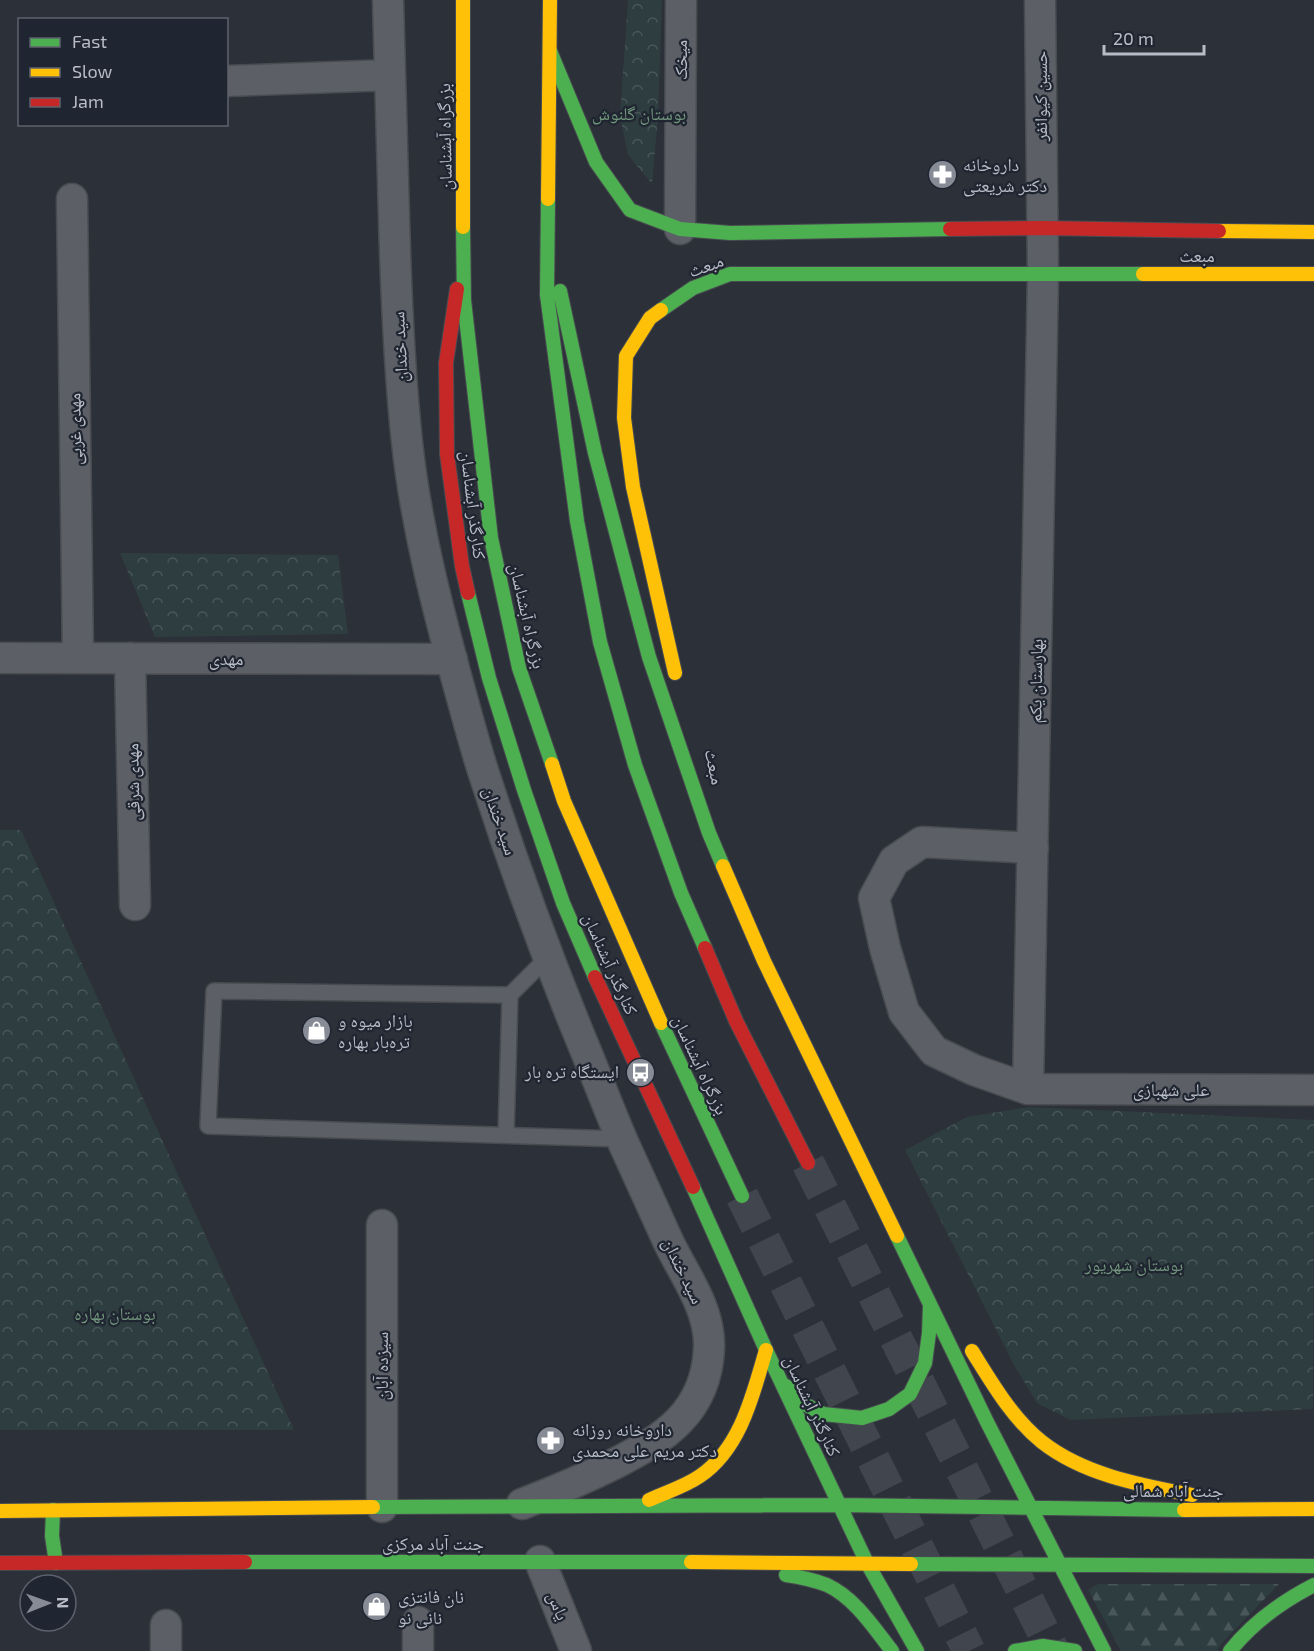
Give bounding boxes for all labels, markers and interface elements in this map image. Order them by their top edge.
legend [18,18,228,126]
scale bar [1104,18,1204,56]
text: 20 m [1113,27,1154,49]
text: Fast [72,30,107,52]
street label: میخک [669,40,691,80]
street label: حسین کیوانفر [1029,51,1052,142]
text: Slow [72,60,113,82]
street label: بزرگراه آبشناسان [432,83,457,191]
text: Jam [72,90,104,112]
park label: بوستان گلنوش [592,102,686,125]
place label: داروخانه دکتر شریعتی [963,153,1047,197]
pharmacy icon: داروخانه دکتر شریعتی [926,159,958,191]
street label: مبعث [1179,244,1215,267]
street label: مبعث [685,249,726,282]
street label: سید خندان [386,311,413,383]
street label: مهدی غربی [62,393,87,465]
street label: کنارگذر آبشناسان [455,449,492,561]
street label: بزرگراه آبشناسان [504,561,551,671]
street label: بهارستان یکم [1023,638,1049,724]
street label: مهدی [209,647,243,670]
street label: مهدی شرقی [120,743,145,821]
street label: مبعث [700,747,729,787]
street label: سید خندان [478,784,523,858]
street label: کنارگذر آبشناسان [578,909,643,1019]
place label: بازار میوه و تره‌بار بهاره [338,1009,413,1053]
street label: بزرگراه آبشناسان [667,1011,734,1118]
shop icon: بازار میوه و تره‌بار بهاره [301,1015,333,1047]
bus stop icon: ایستگاه تره بار [624,1056,656,1088]
place label: ایستگاه تره بار [524,1060,619,1083]
street label: علی شهبازی [1133,1078,1209,1101]
street label: سید خندان [658,1234,709,1308]
park label: بوستان شهریور [1084,1253,1183,1276]
park label: بوستان بهاره [74,1302,156,1325]
street label: سیزده آبان [370,1332,393,1400]
street label: کنارگذر آبشناسان [779,1351,846,1461]
place label: داروخانه روزانه دکتر مریم علی محمدی [572,1418,717,1463]
pharmacy icon: داروخانه روزانه دکتر مریم علی محمدی [535,1424,567,1456]
street label: جنت آباد شمالی [1123,1479,1223,1502]
street label: جنت آباد مرکزی [382,1532,484,1555]
north arrow [18,1573,78,1633]
place label: نان فانتزی نانی نو [398,1585,464,1629]
street label: یاس [542,1588,575,1624]
shop icon: نان فانتزی نانی نو [361,1591,393,1623]
text: N [54,1597,73,1609]

